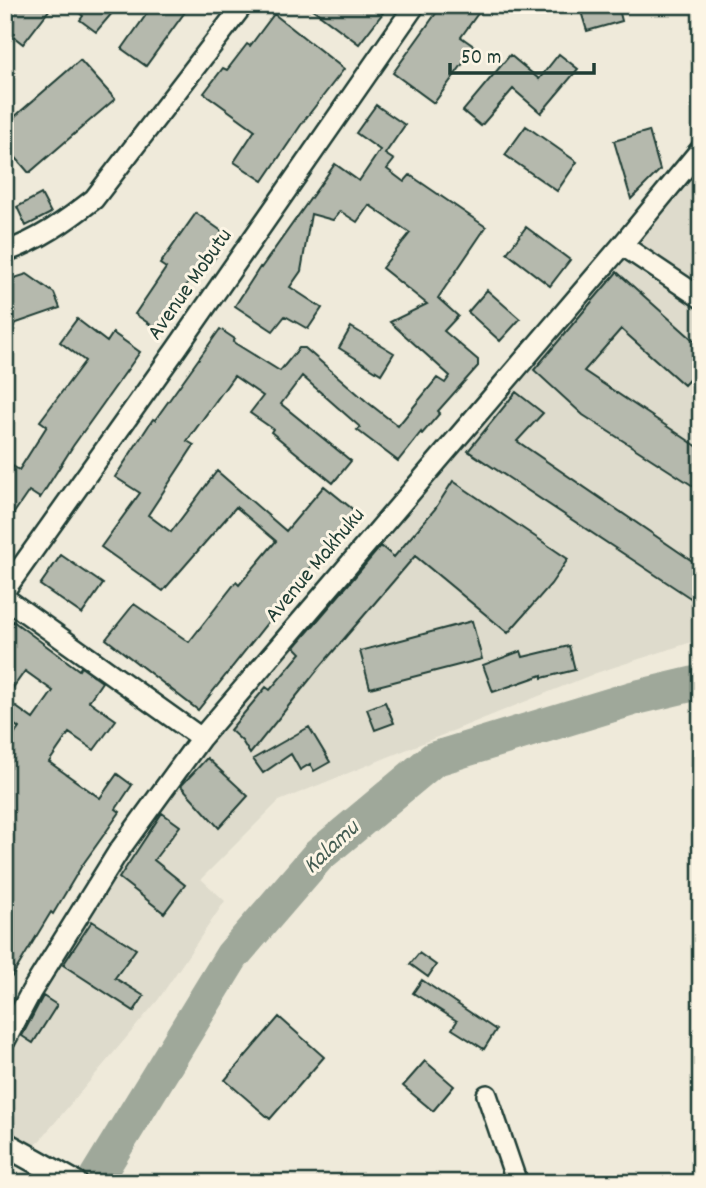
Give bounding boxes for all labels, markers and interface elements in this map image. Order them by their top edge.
scale bar [450,32,594,76]
text: 50 m [461,44,501,74]
street label: Avenue Mobutu [140,222,242,348]
street label: Avenue Makhuku [258,501,374,631]
water label: Kalamu [296,812,369,883]

